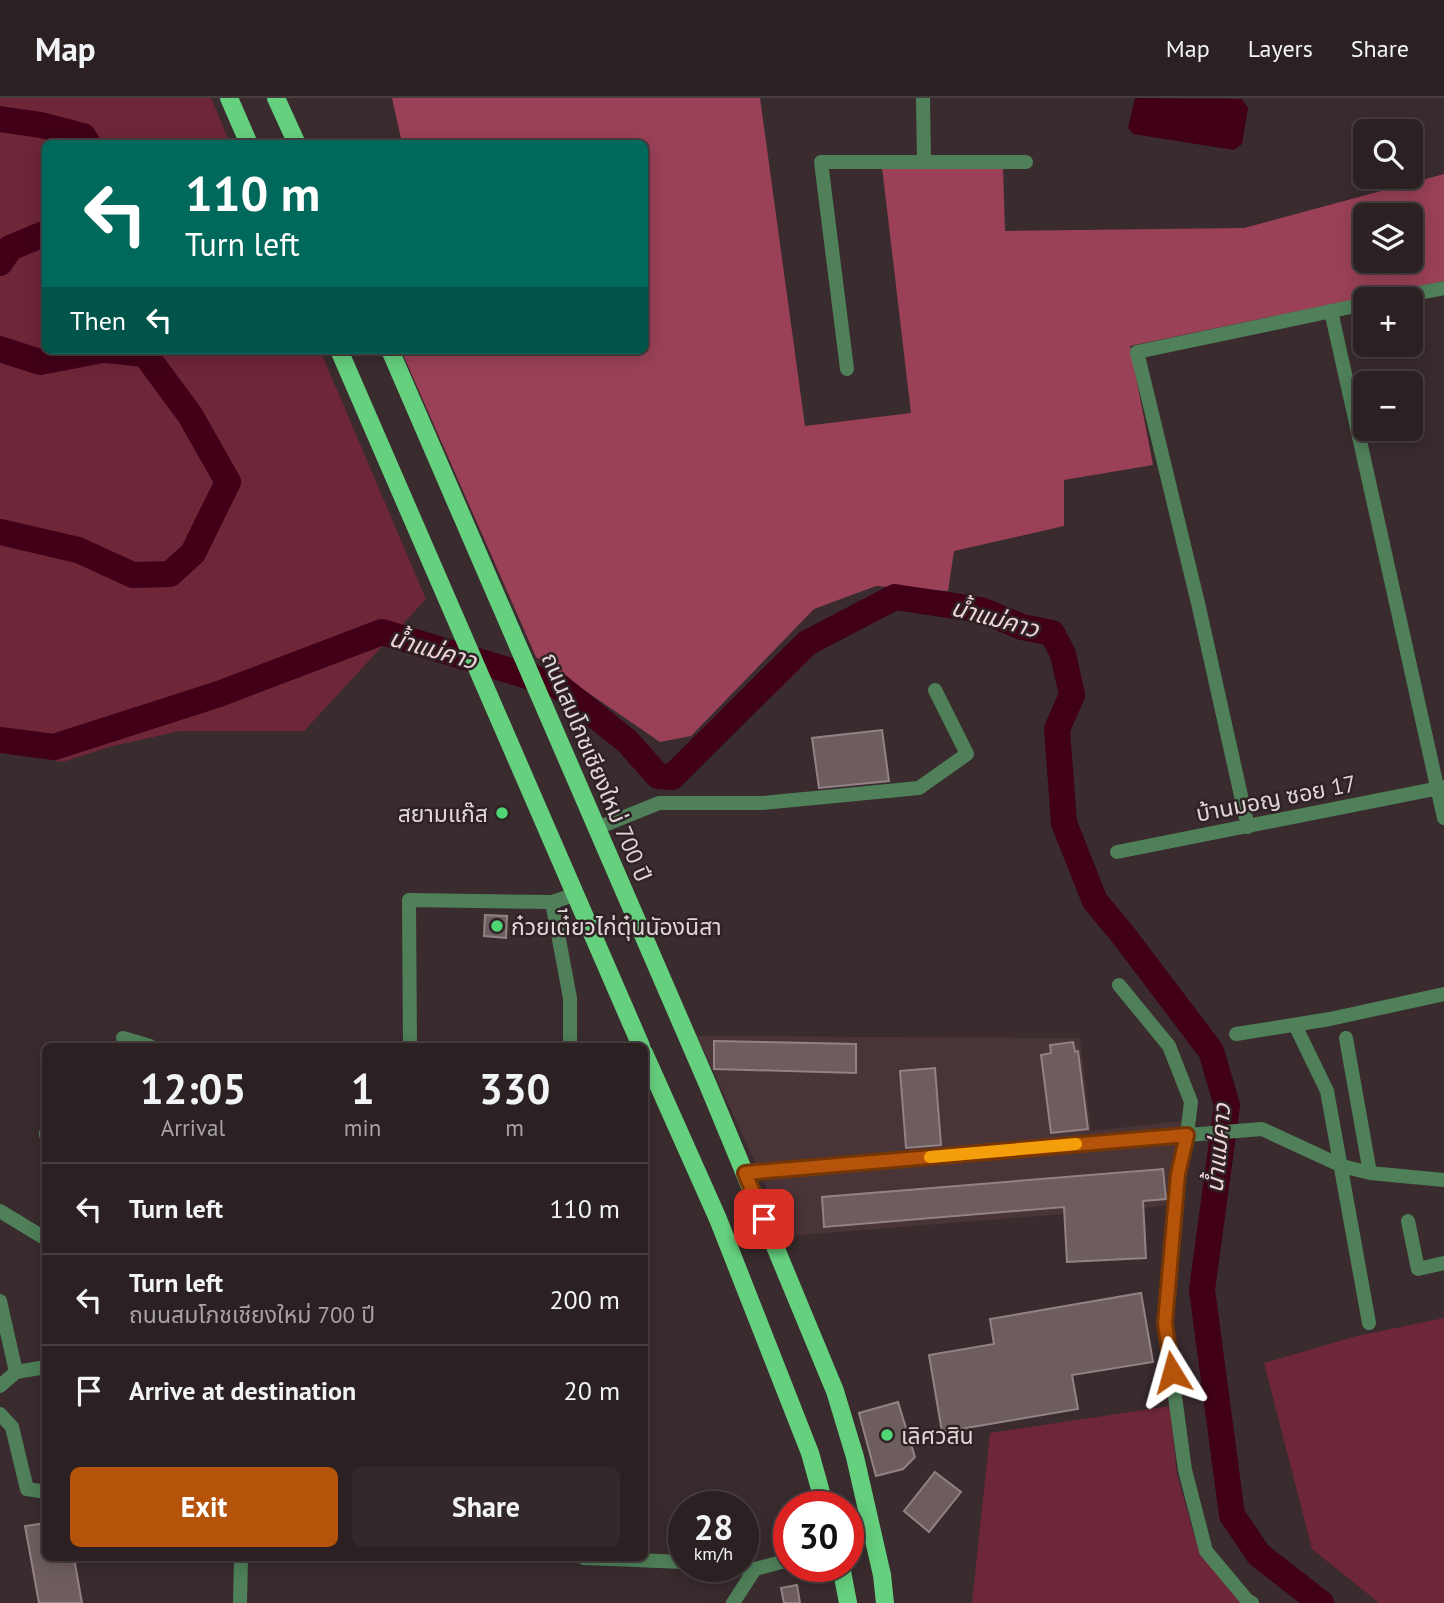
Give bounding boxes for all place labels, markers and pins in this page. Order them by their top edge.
place label: สยามแก๊ส [398,799,488,828]
marker: สยามแก๊ส [494,805,510,821]
place label: ก๋วยเต๋ียวไก่ตุ๋นนัองนิสา [511,908,722,941]
marker: ก๋วยเต๋ียวไก่ตุ๋นนัองนิสา [489,918,505,934]
pin [734,1189,794,1249]
place label: เลิศวสิน [901,1421,974,1450]
marker: เลิศวสิน [879,1427,895,1443]

